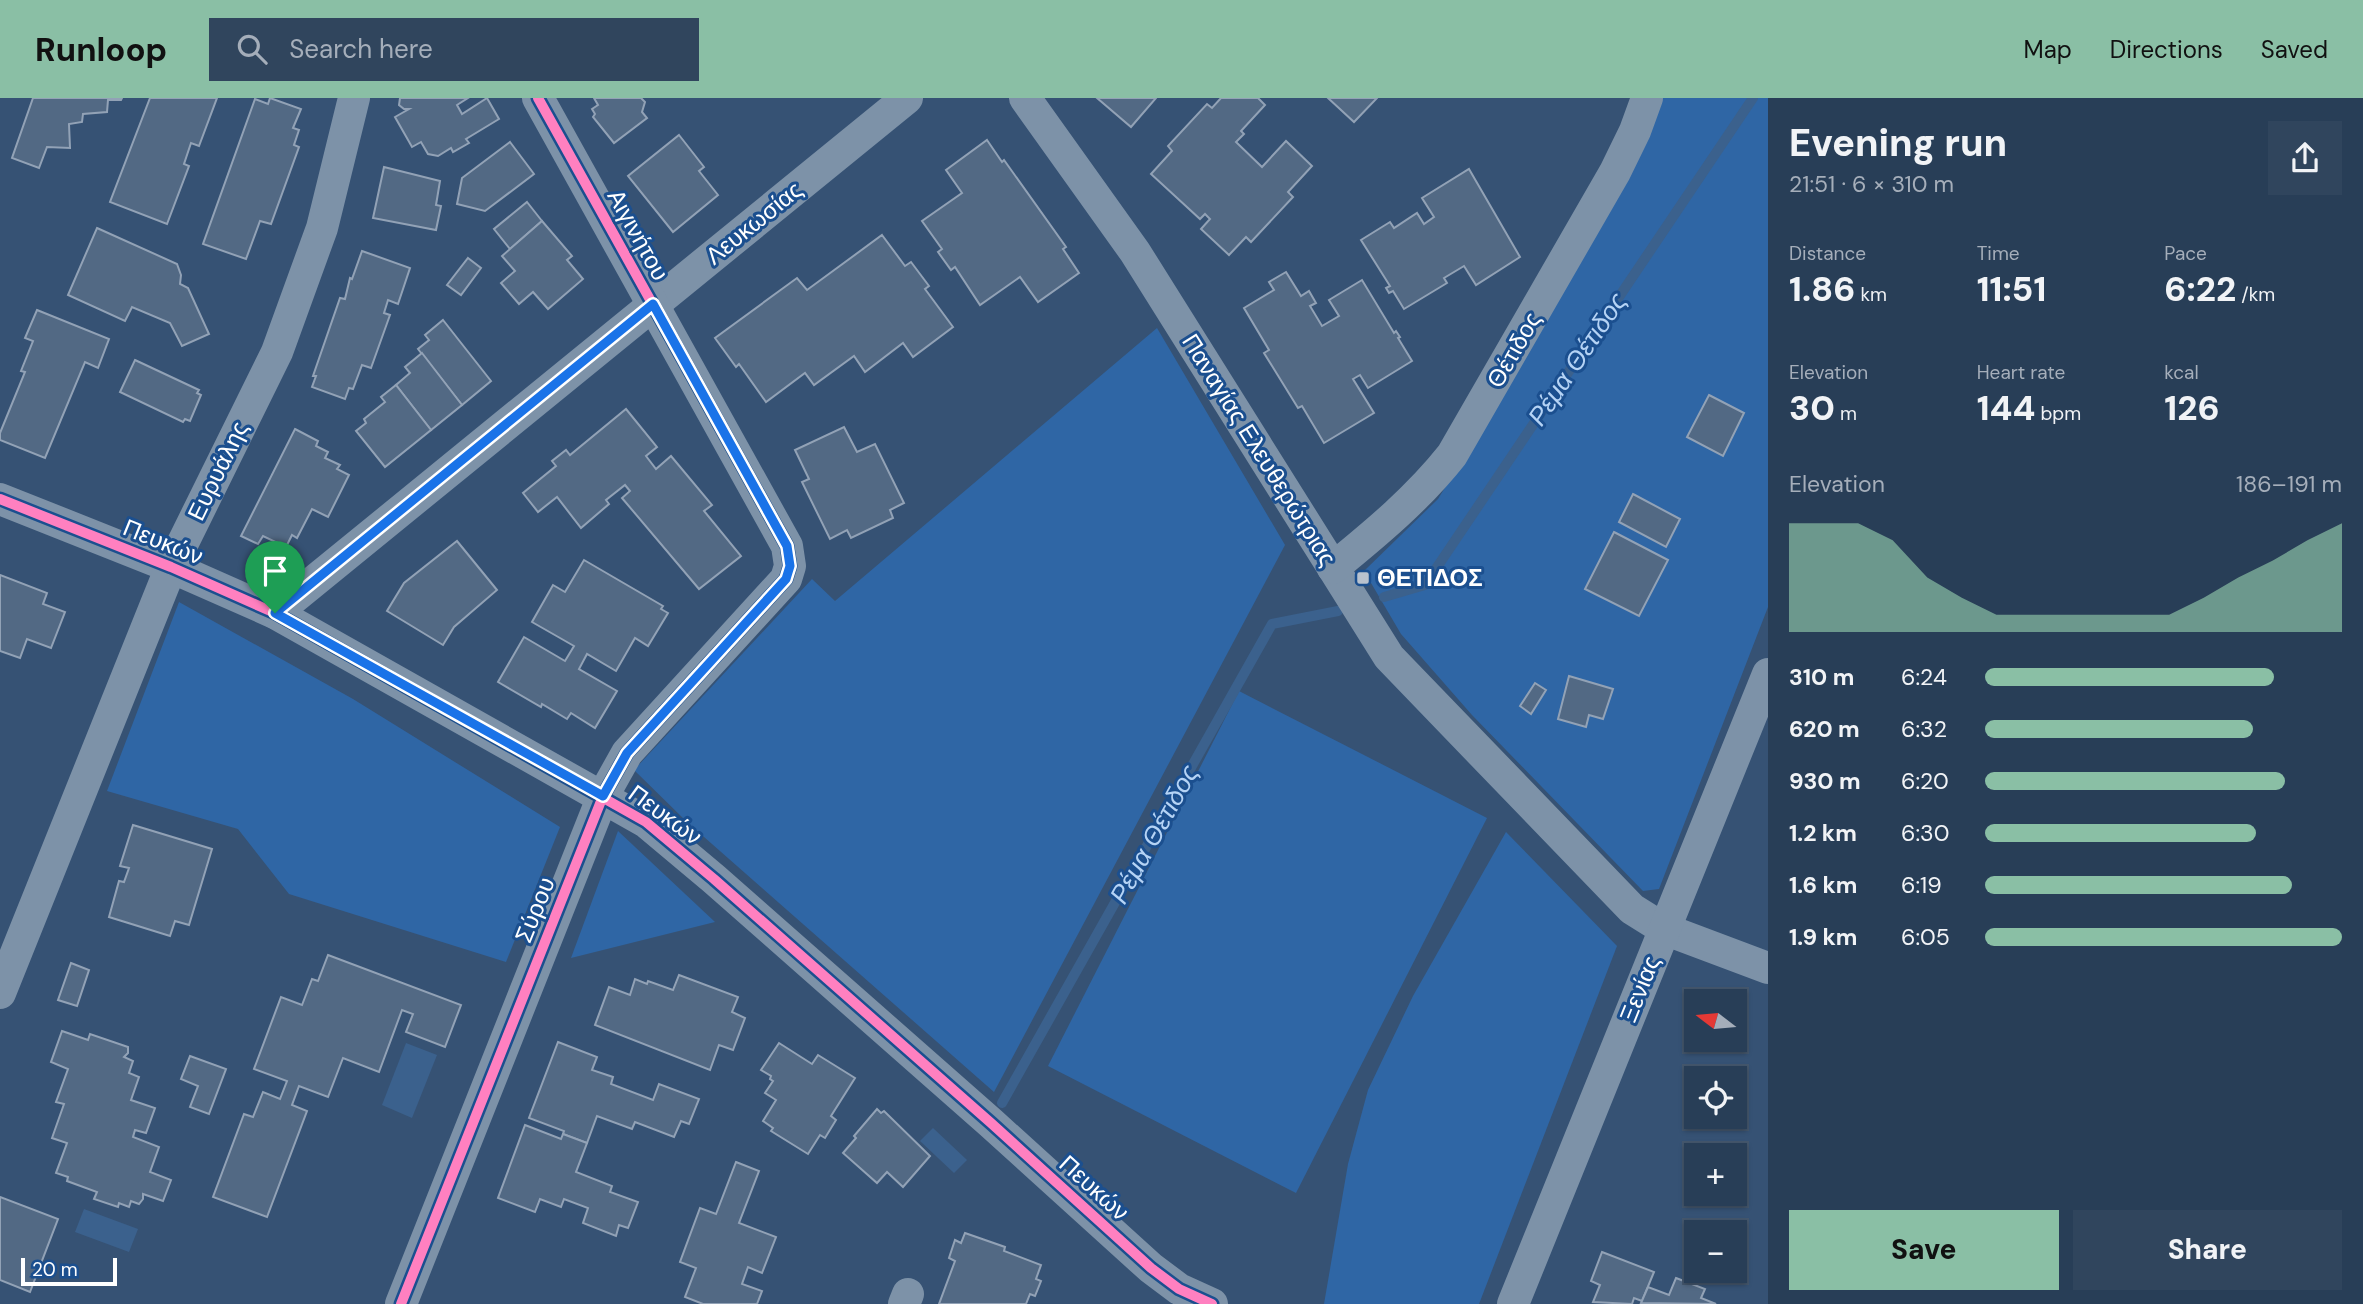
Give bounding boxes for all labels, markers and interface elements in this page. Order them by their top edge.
search box [209,18,699,81]
text: Runloop [35,28,167,71]
icon: search [233,30,271,68]
text: Search here [289,32,433,66]
text: Map [2024,34,2072,65]
text: Directions [2110,34,2223,65]
text: Saved [2261,34,2328,65]
text: Evening run [1789,118,2007,168]
button: share [2268,121,2342,195]
text: 21:51 · 6 × 310 m [1789,169,1954,199]
street label: Λευκωσίας [699,174,808,271]
street label: Αιγινήτου [601,184,676,286]
text: Distance [1789,241,1866,266]
text: Time [1977,241,2020,266]
text: Pace [2164,241,2207,266]
text: 1.86 [1789,266,1855,312]
text: 11:51 [1977,266,2046,312]
text: 6:22 [2164,266,2236,312]
text: km [1855,282,1887,307]
text: /km [2236,282,2275,307]
water label: Ρέμα Θέτιδος [1520,285,1634,432]
street label: Θέτιδος [1480,306,1548,393]
street label: Παναγίας Ελευθερώτριας [1175,328,1344,572]
text: Elevation [1789,360,1868,385]
text: Heart rate [1977,360,2065,385]
text: kcal [2164,360,2199,385]
text: 30 [1789,385,1835,431]
text: 144 [1977,385,2035,431]
text: 126 [2164,385,2220,431]
text: m [1835,401,1857,426]
text: bpm [2035,401,2081,426]
street label: Ευρυάλης [180,416,255,526]
text: Elevation [1789,469,1885,499]
text: 186–191 m [2236,469,2342,499]
street label: Πευκών [119,512,208,572]
pin [245,541,305,613]
icon: arrive [256,552,294,590]
place label: ΘΕΤΙΔΟΣ [1377,562,1483,593]
marker: ΘΕΤΙΔΟΣ [1355,570,1371,586]
text: 310 m [1789,662,1854,692]
text: 6:24 [1901,662,1947,692]
text: 620 m [1789,714,1860,744]
text: 6:32 [1901,714,1947,744]
water label: Ρέμα Θέτιδος [1102,758,1206,910]
text: 930 m [1789,766,1861,796]
text: 6:20 [1901,766,1949,796]
street label: Πευκών [622,777,708,852]
text: 1.2 km [1789,818,1857,848]
text: 6:30 [1901,818,1949,848]
text: 1.6 km [1789,870,1857,900]
text: 6:19 [1901,870,1942,900]
street label: Σύρου [507,872,562,947]
text: 1.9 km [1789,922,1857,952]
text: 6:05 [1901,922,1950,952]
street label: Ξενίας [1612,951,1667,1027]
north arrow [1684,989,1746,1052]
map controls [1684,989,1747,1283]
button: locate [1684,1066,1747,1129]
button: + [1684,1143,1747,1206]
street label: Πευκών [1053,1148,1136,1227]
button: Save [1789,1210,2059,1290]
button: Share [2073,1210,2342,1290]
button: − [1684,1220,1747,1283]
scale bar [21,1255,117,1287]
text: 20 m [32,1257,78,1282]

